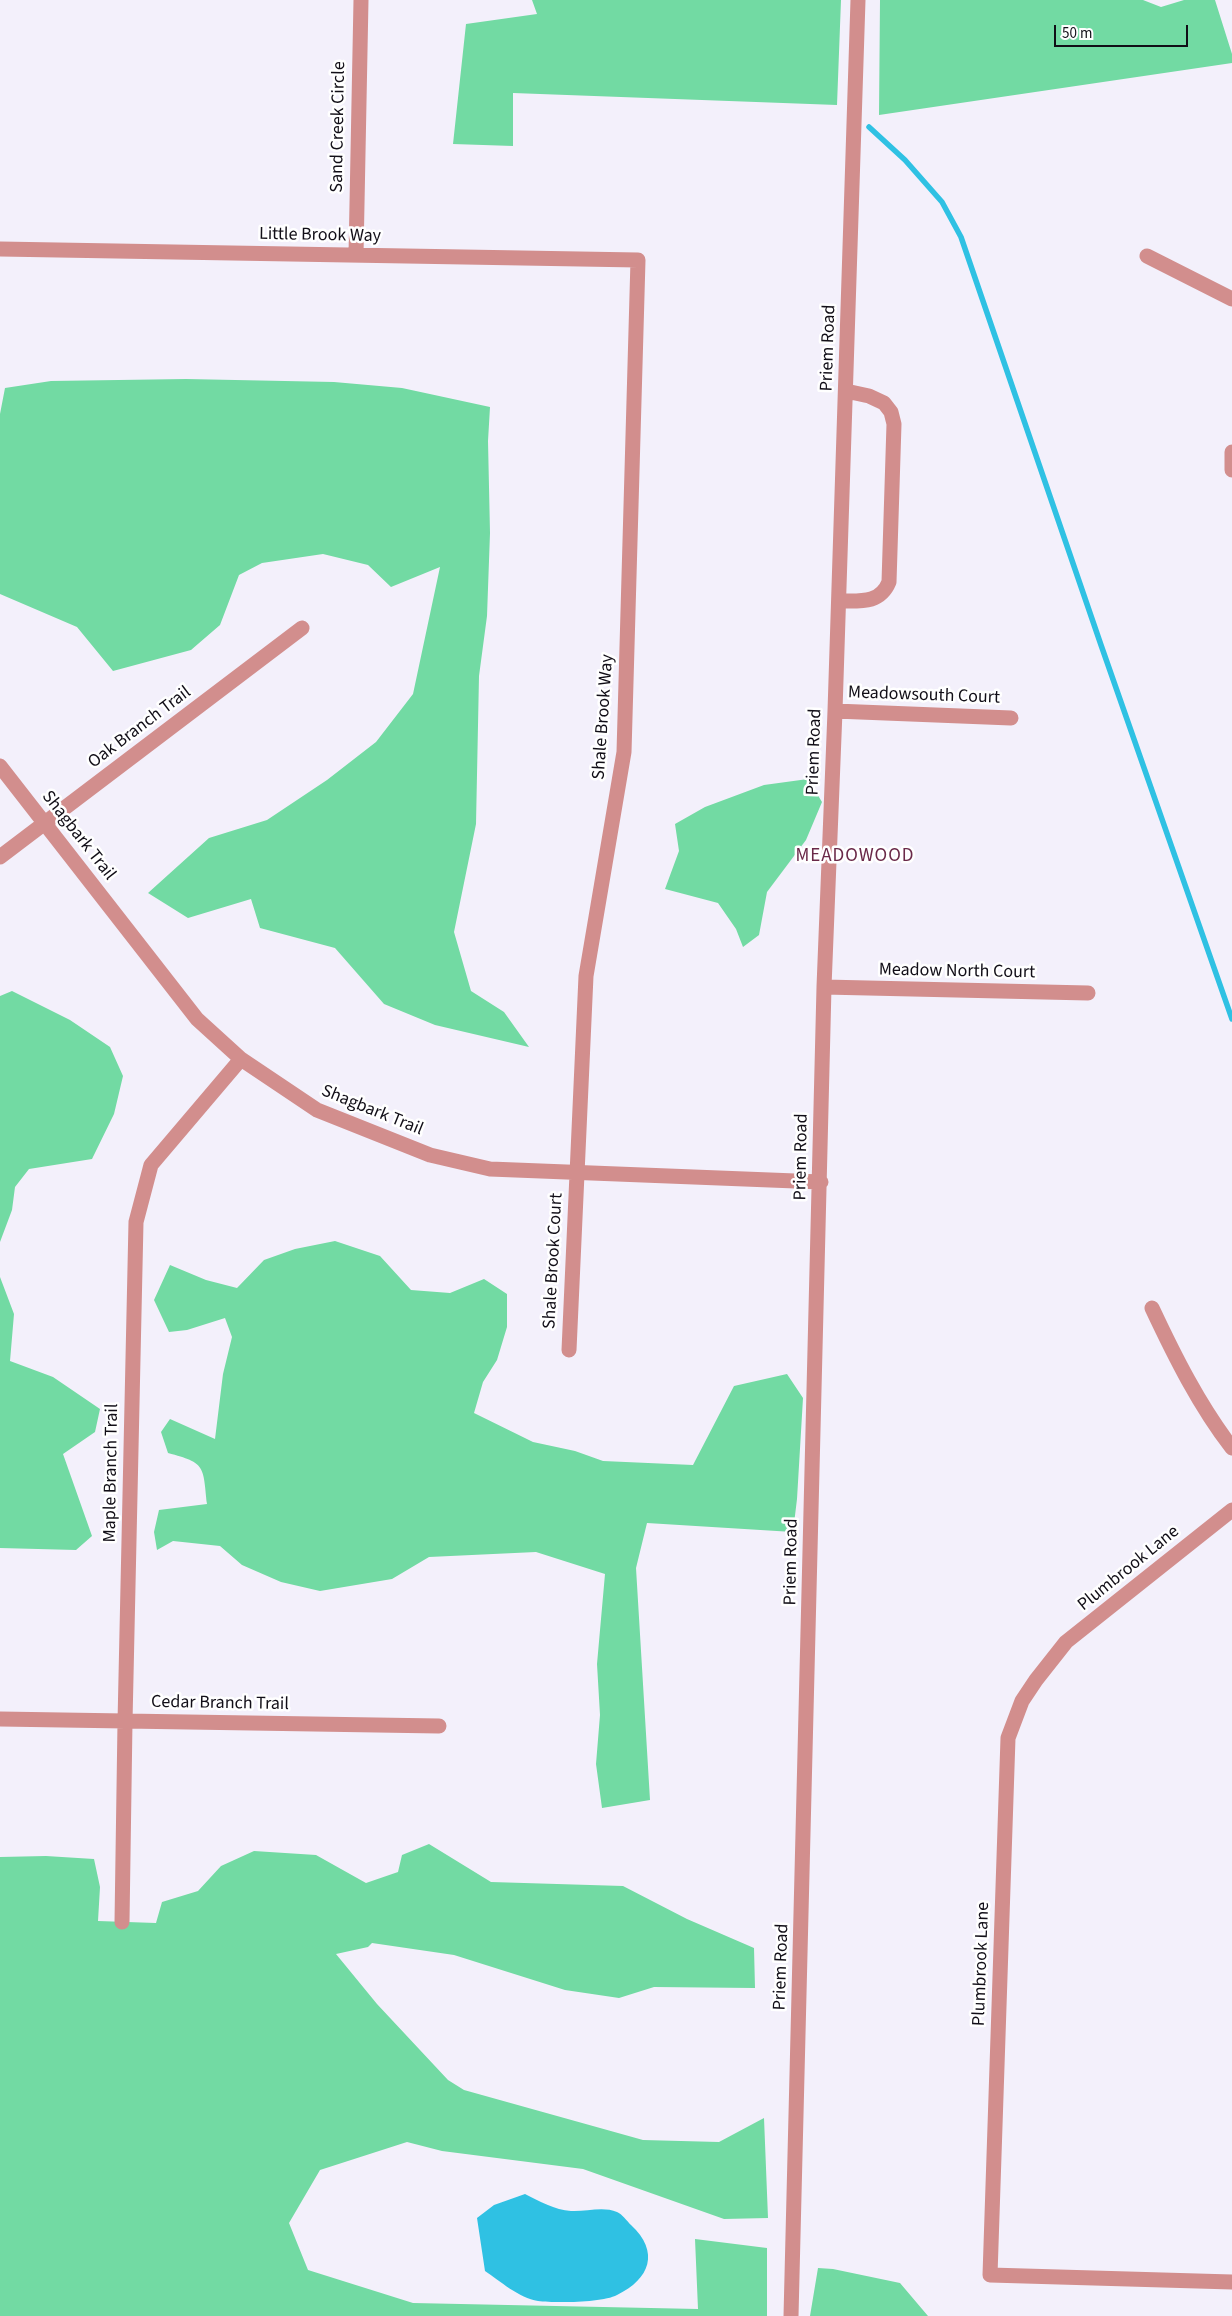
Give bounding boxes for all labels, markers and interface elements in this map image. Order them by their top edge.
scale bar [1057,15,1191,47]
text: 50 m [1062,23,1092,44]
street label: Sand Creek Circle [327,61,351,193]
street label: Little Brook Way [259,224,381,248]
street label: Priem Road [817,304,841,392]
street label: Shale Brook Way [589,654,619,780]
street label: Oak Branch Trail [84,682,196,774]
street label: Meadowsouth Court [848,683,1000,709]
street label: Priem Road [803,708,827,796]
street label: Shagbark Trail [36,787,120,885]
district label: MEADOWOOD [794,846,916,868]
street label: Meadow North Court [879,960,1035,984]
street label: Shagbark Trail [318,1081,426,1141]
street label: Priem Road [790,1113,814,1201]
street label: Shale Brook Court [540,1192,568,1330]
street label: Maple Branch Trail [100,1403,124,1543]
street label: Priem Road [780,1518,804,1606]
street label: Plumbrook Lane [1074,1522,1184,1616]
street label: Cedar Branch Trail [151,1692,289,1716]
street label: Plumbrook Lane [969,1902,995,2026]
street label: Priem Road [770,1923,794,2011]

